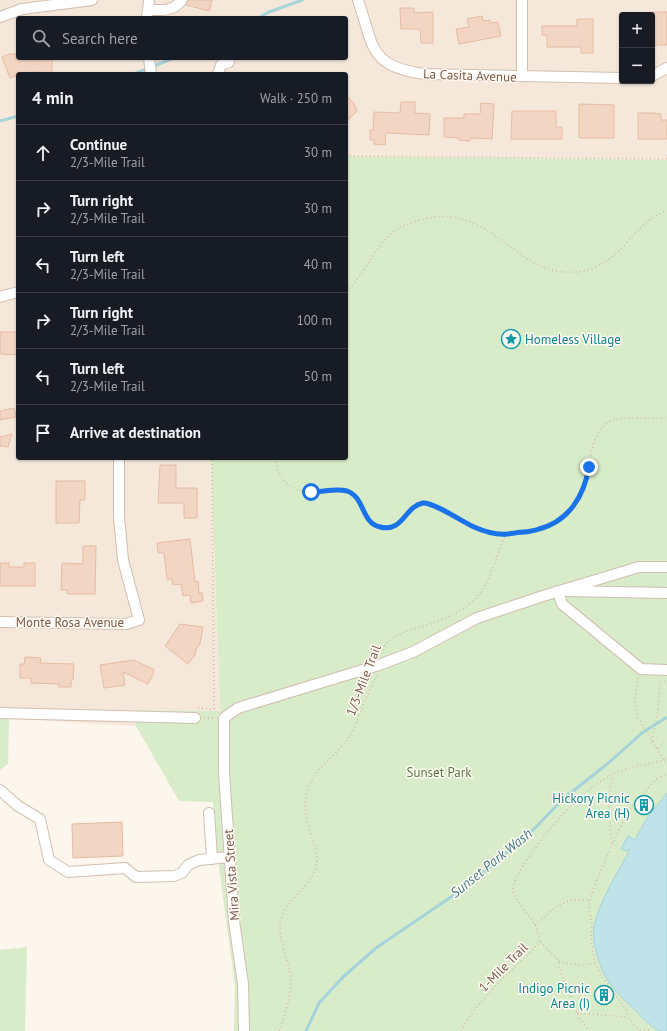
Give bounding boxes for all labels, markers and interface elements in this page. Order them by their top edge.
map controls [619,12,655,84]
button: + [619,12,655,48]
search box [16,16,348,60]
icon: search [30,27,52,49]
text: Search here [62,29,138,48]
button: − [619,48,655,84]
street label: La Casita Avenue [423,65,517,86]
text: 4 min [32,87,73,109]
text: Walk · 250 m [260,90,332,107]
text: Continue [70,135,127,154]
icon: ahead [32,142,54,164]
text: 30 m [304,144,332,161]
text: 2/3-Mile Trail [70,154,145,171]
text: Turn right [70,191,133,210]
icon: right [32,198,54,220]
text: 30 m [304,200,332,217]
text: 2/3-Mile Trail [70,210,145,227]
text: Turn left [70,247,124,266]
icon: left [32,254,54,276]
text: 40 m [304,256,332,273]
text: 2/3-Mile Trail [70,266,145,283]
text: Turn right [70,303,133,322]
icon: right [32,310,54,332]
text: 100 m [297,312,332,329]
text: 2/3-Mile Trail [70,322,145,339]
place icon: Homeless Village [500,328,522,350]
place label: Homeless Village [525,331,621,348]
text: Turn left [70,359,124,378]
icon: left [32,366,54,388]
text: 50 m [304,368,332,385]
text: 2/3-Mile Trail [70,378,145,395]
icon: arrive [32,422,54,444]
text: Arrive at destination [70,423,201,442]
route end [580,458,598,476]
route start [302,483,320,501]
street label: Monte Rosa Avenue [16,614,124,631]
street label: 1/3-Mile Trail [342,642,385,718]
park label: Sunset Park [407,764,472,781]
place label: Hickory Picnic Area (H) [552,790,630,822]
building icon: Hickory Picnic Area (H) [633,794,655,816]
water label: Sunset Park Wash [446,824,536,902]
street label: Mira Vista Street [220,828,243,921]
street label: 1-Mile Trail [475,939,532,996]
place label: Indigo Picnic Area (I) [518,980,590,1012]
building icon: Indigo Picnic Area (I) [593,984,615,1006]

